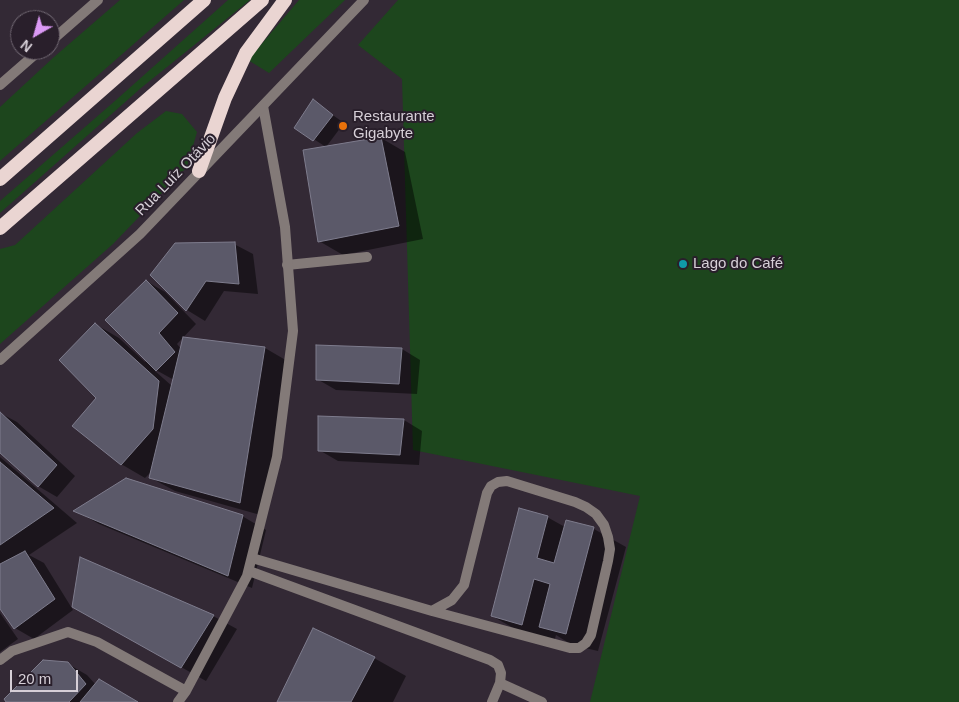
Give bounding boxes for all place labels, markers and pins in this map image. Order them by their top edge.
place label: Restaurante Gigabyte [353,108,435,143]
marker: Restaurante Gigabyte [337,120,349,132]
place label: Lago do Café [693,255,783,273]
marker: Lago do Café [677,258,689,270]

